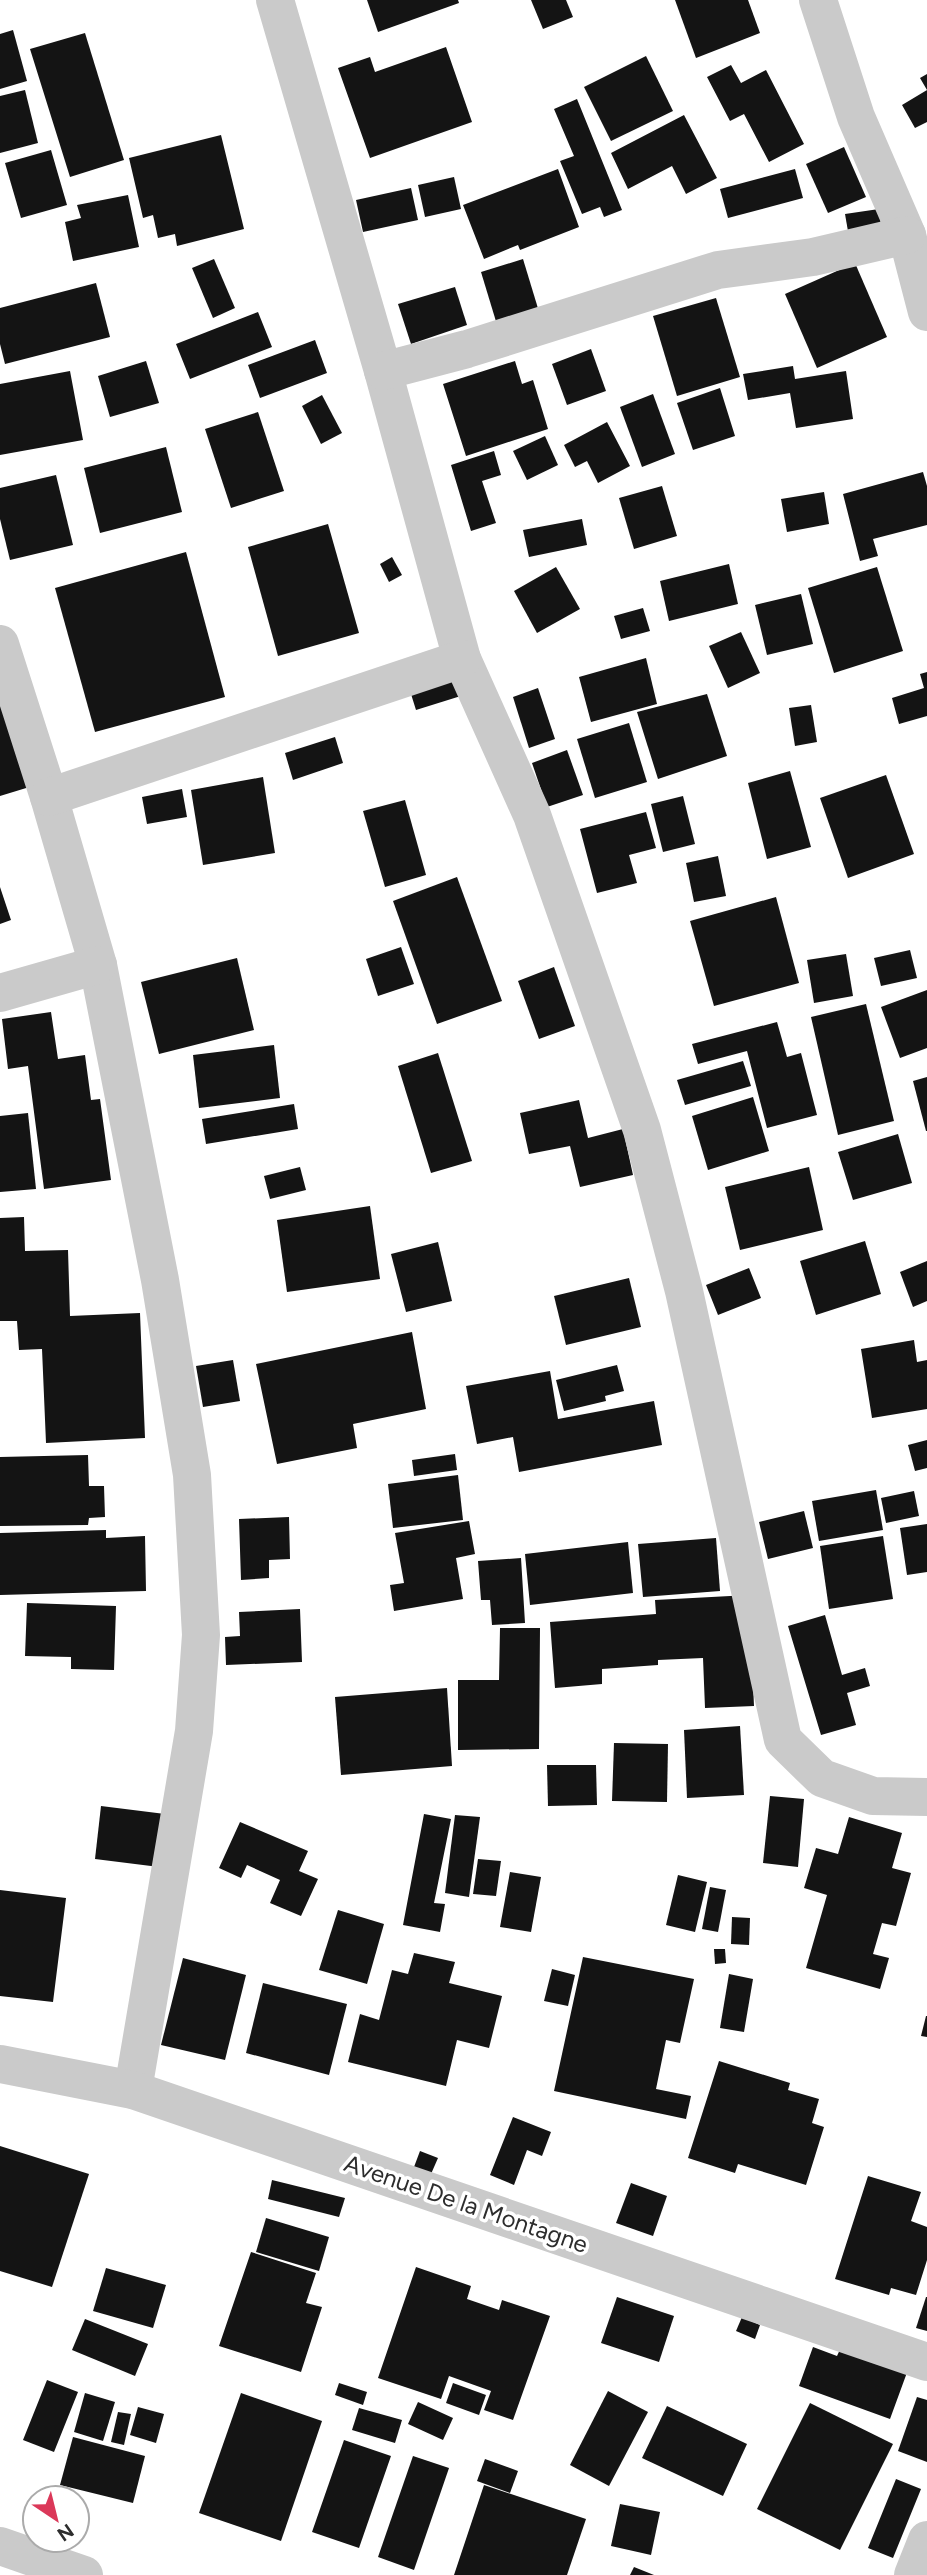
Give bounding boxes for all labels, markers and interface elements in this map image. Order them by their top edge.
street label: Avenue De la Montagne [341,2148,592,2259]
north arrow [21,2484,91,2554]
text: N [53,2519,78,2546]

